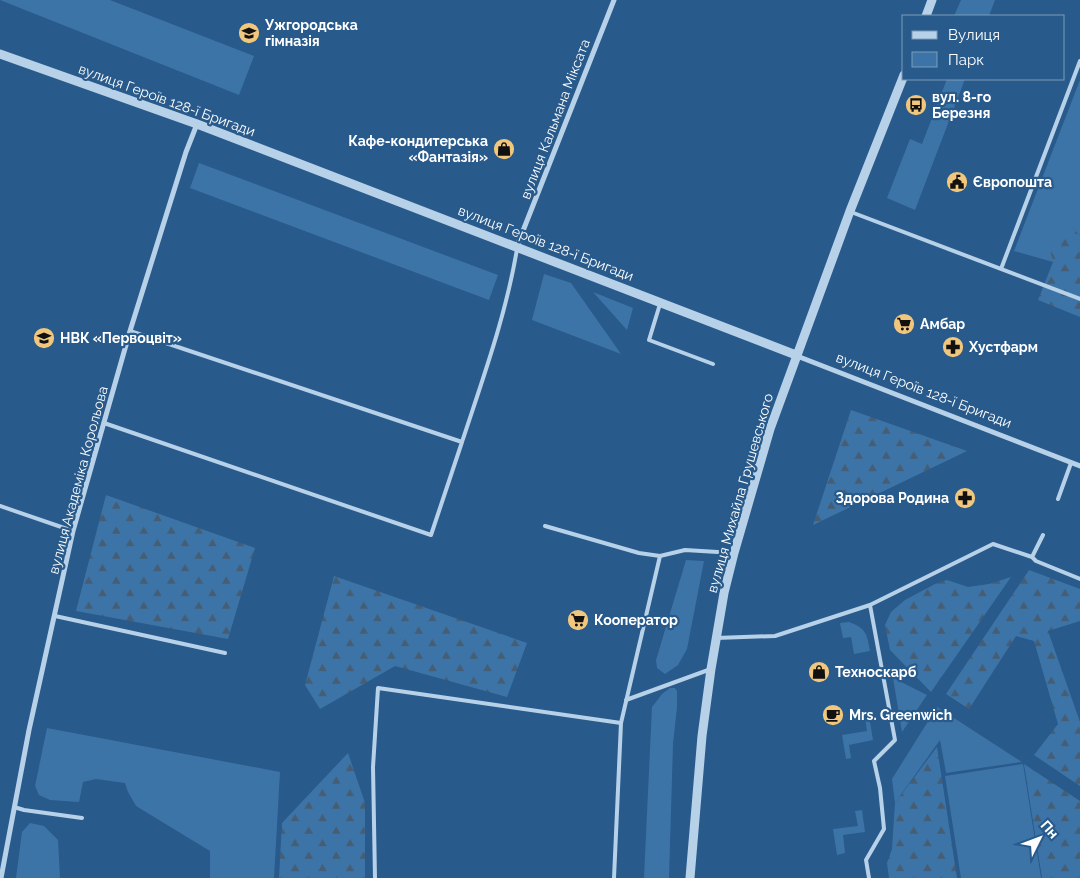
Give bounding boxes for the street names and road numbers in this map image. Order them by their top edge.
street label: вулиця Кальмана Міксата [517,37,593,201]
street label: вулиця Героїв 128-ї Бригади [77,61,257,139]
street label: вулиця Героїв 128-ї Бригади [456,202,636,284]
street label: вулиця Героїв 128-ї Бригади [834,349,1014,431]
street label: вулиця Академіка Корольова [45,384,111,576]
street label: вулиця Михайла Грушевського [704,391,776,595]

